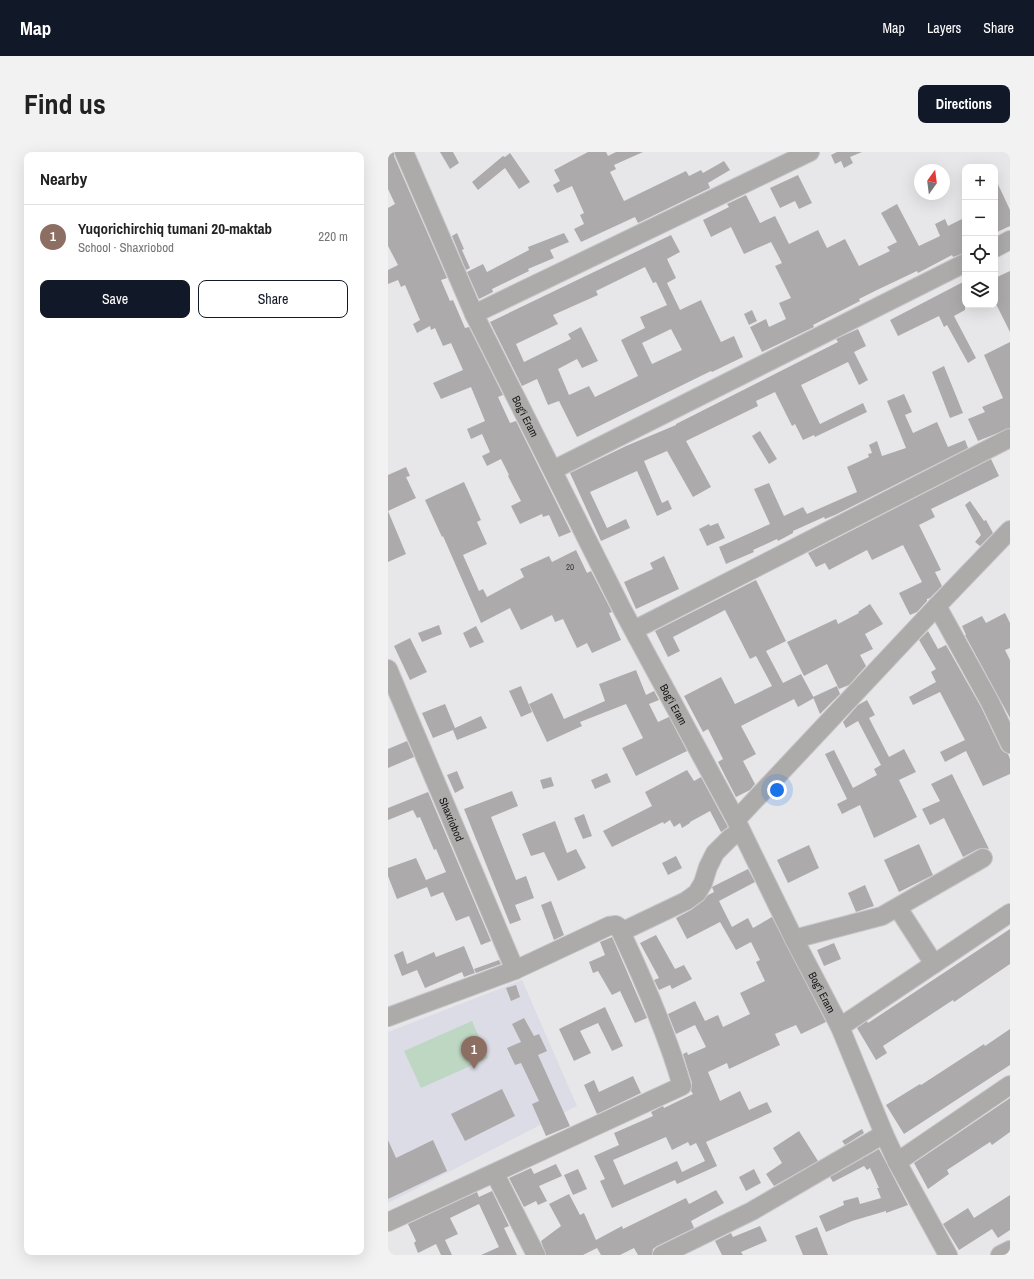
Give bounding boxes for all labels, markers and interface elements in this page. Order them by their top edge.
text: Map [20,15,51,41]
text: Map [883,19,905,37]
text: Layers [927,19,961,37]
text: Share [983,19,1014,37]
text: Find us [24,85,106,123]
button: Directions [918,85,1010,123]
north arrow [914,164,950,200]
map controls [962,164,998,308]
button: + [962,164,998,200]
text: Nearby [40,167,87,190]
button: − [962,200,998,236]
text: Yuqorichirchiq tumani 20-maktab [78,218,272,239]
text: 1 [50,228,56,245]
text: 220 m [318,228,348,245]
button: locate [962,236,998,272]
text: School · Shaxriobod [78,239,174,256]
button: layers [962,272,998,308]
button: Save [40,280,190,318]
button: Share [198,280,348,318]
street label: Bog'i Eram [509,393,542,439]
house number: 20 [566,561,574,573]
street label: Bog'i Eram [657,682,690,727]
your location [767,780,787,800]
street label: Shaxriobod [436,795,467,843]
street label: Bog'i Eram [805,969,838,1015]
pin: 1 [461,1036,487,1069]

